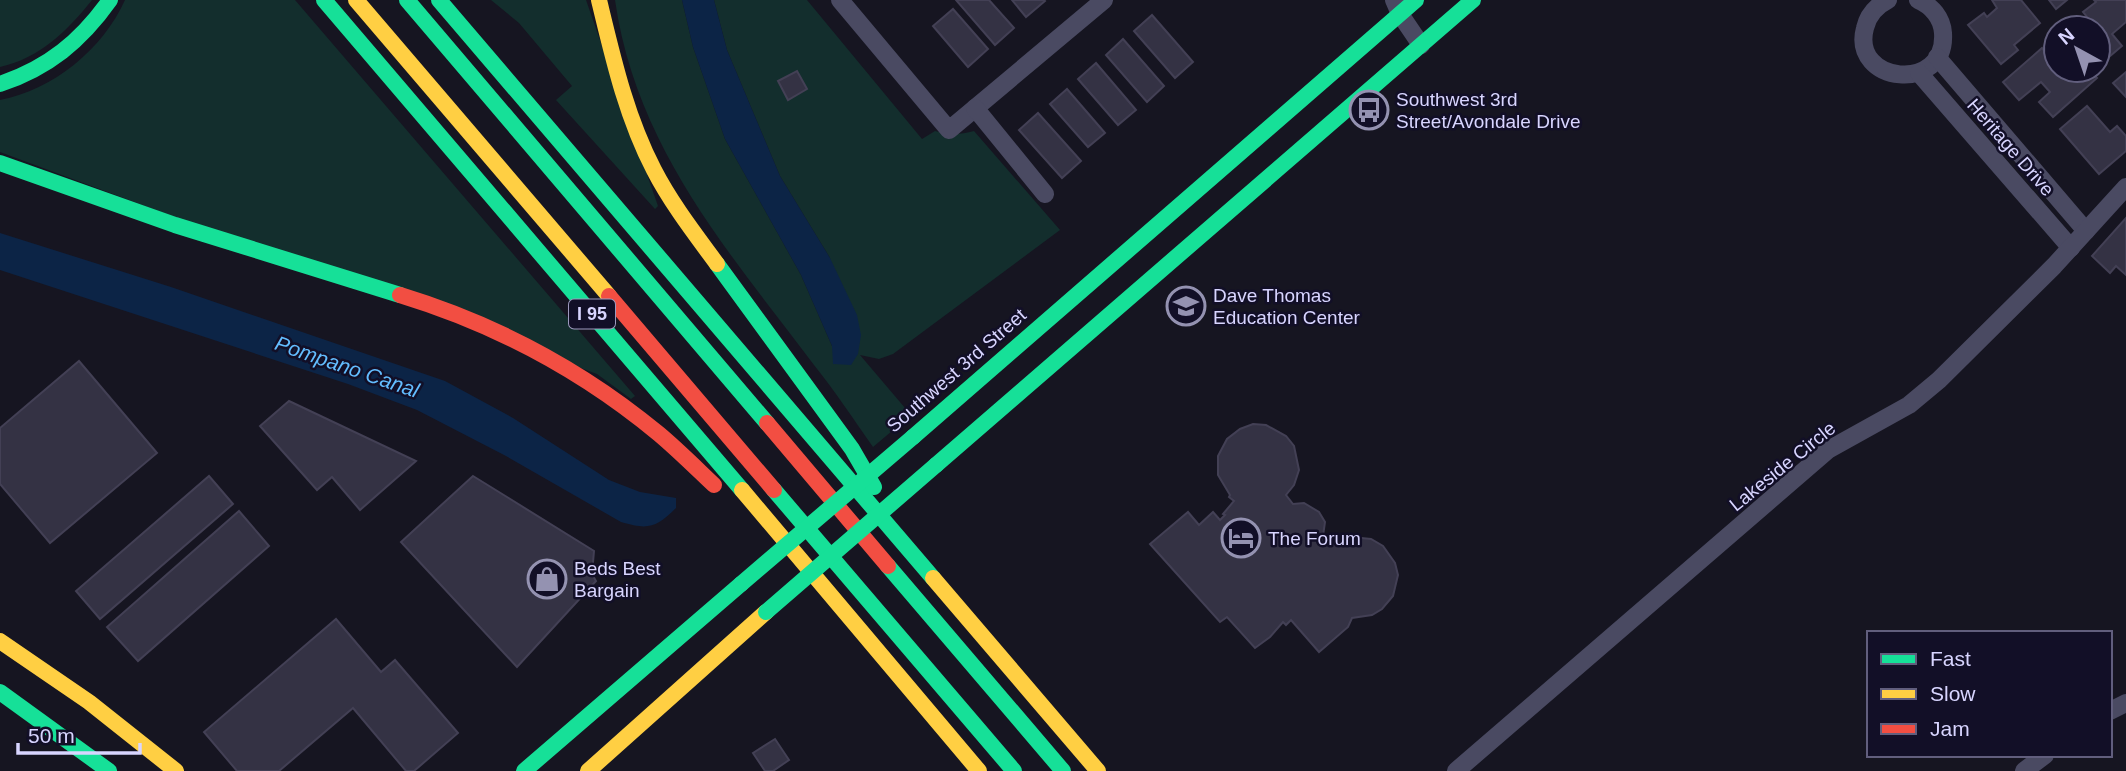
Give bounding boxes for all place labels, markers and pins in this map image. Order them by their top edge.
bus stop icon: Southwest 3rd Street/Avondale Drive [1348,89,1390,131]
place label: Southwest 3rd Street/Avondale Drive [1396,89,1580,132]
school or university icon: Dave Thomas Education Center [1165,285,1207,327]
place label: Dave Thomas Education Center [1213,285,1360,328]
hotel icon: The Forum [1220,517,1262,559]
place label: The Forum [1268,528,1361,549]
shop icon: Beds Best Bargain [526,558,568,600]
place label: Beds Best Bargain [574,558,661,601]

